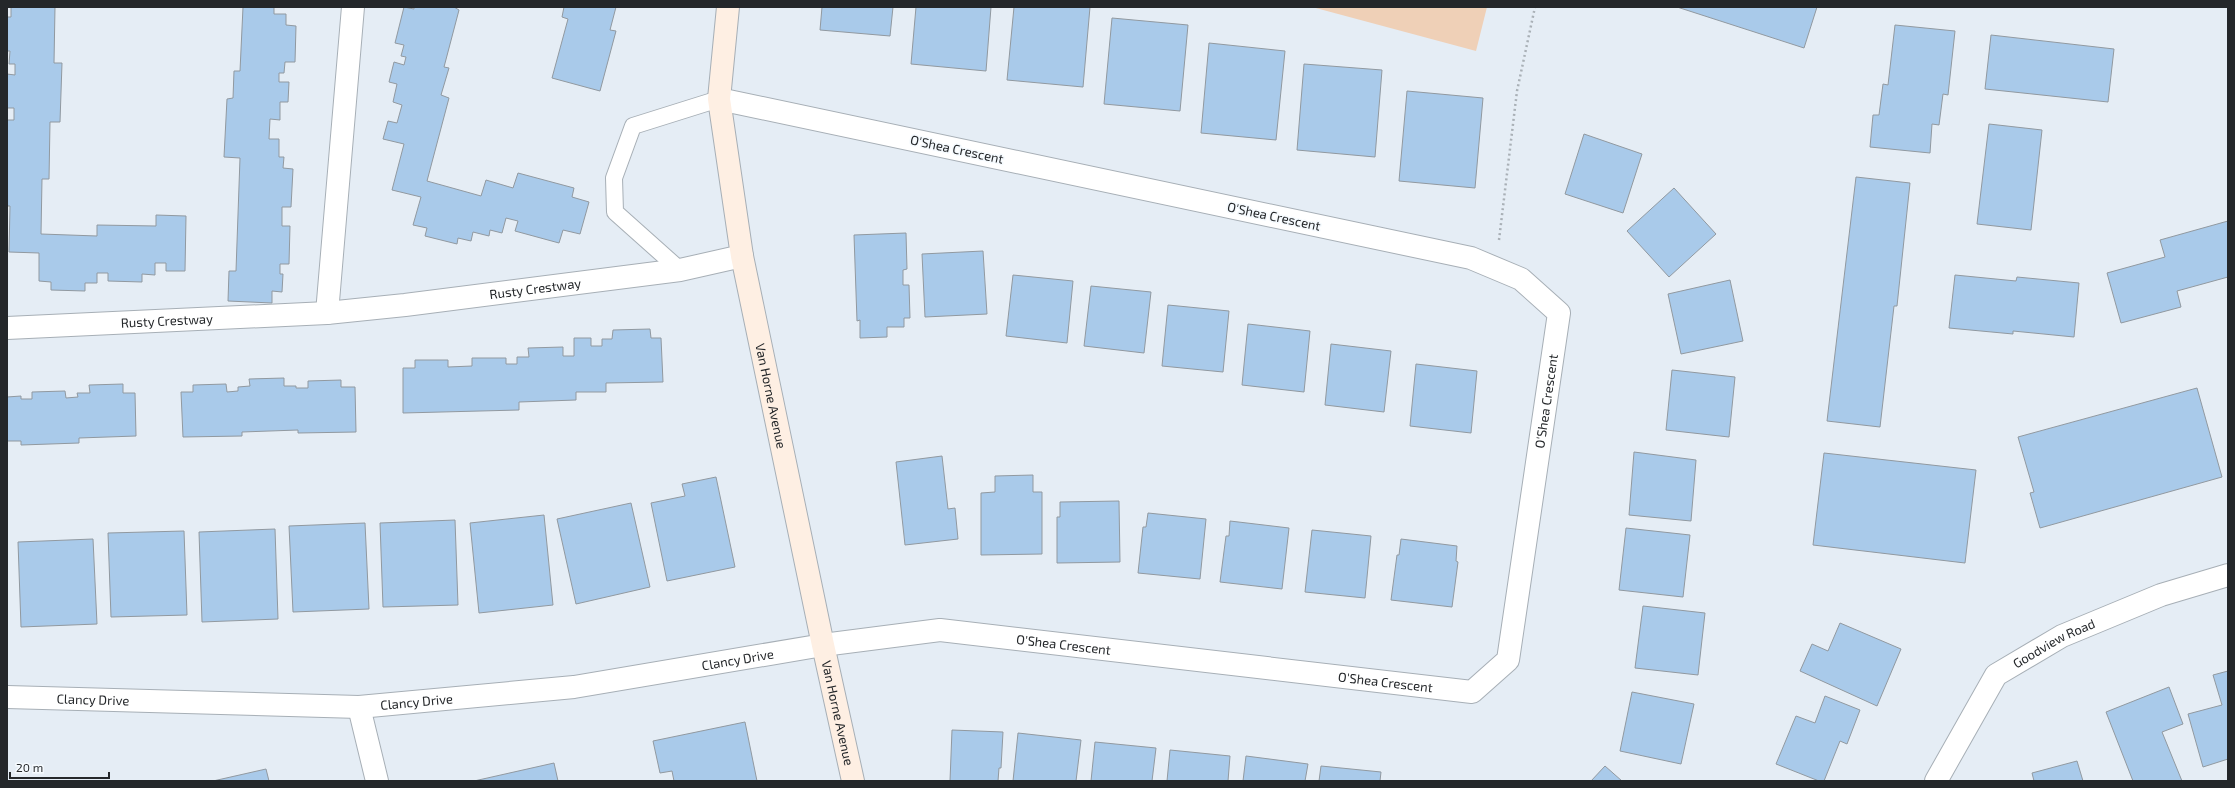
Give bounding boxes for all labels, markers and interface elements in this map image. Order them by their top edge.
street label: O'Shea Crescent [909,131,1005,167]
street label: O'Shea Crescent [1226,198,1322,234]
street label: Rusty Crestway [488,275,582,302]
street label: Rusty Crestway [120,310,213,331]
street label: Van Horne Avenue [752,342,790,450]
street label: O'Shea Crescent [1531,353,1561,449]
street label: Goodview Road [2010,615,2097,671]
street label: O'Shea Crescent [1015,631,1112,658]
street label: Clancy Drive [700,645,775,673]
street label: Van Horne Avenue [819,659,857,767]
street label: O'Shea Crescent [1337,668,1434,695]
street label: Clancy Drive [56,690,130,708]
street label: Clancy Drive [380,690,454,713]
scale bar [10,754,109,780]
text: 20 m [16,760,43,774]

